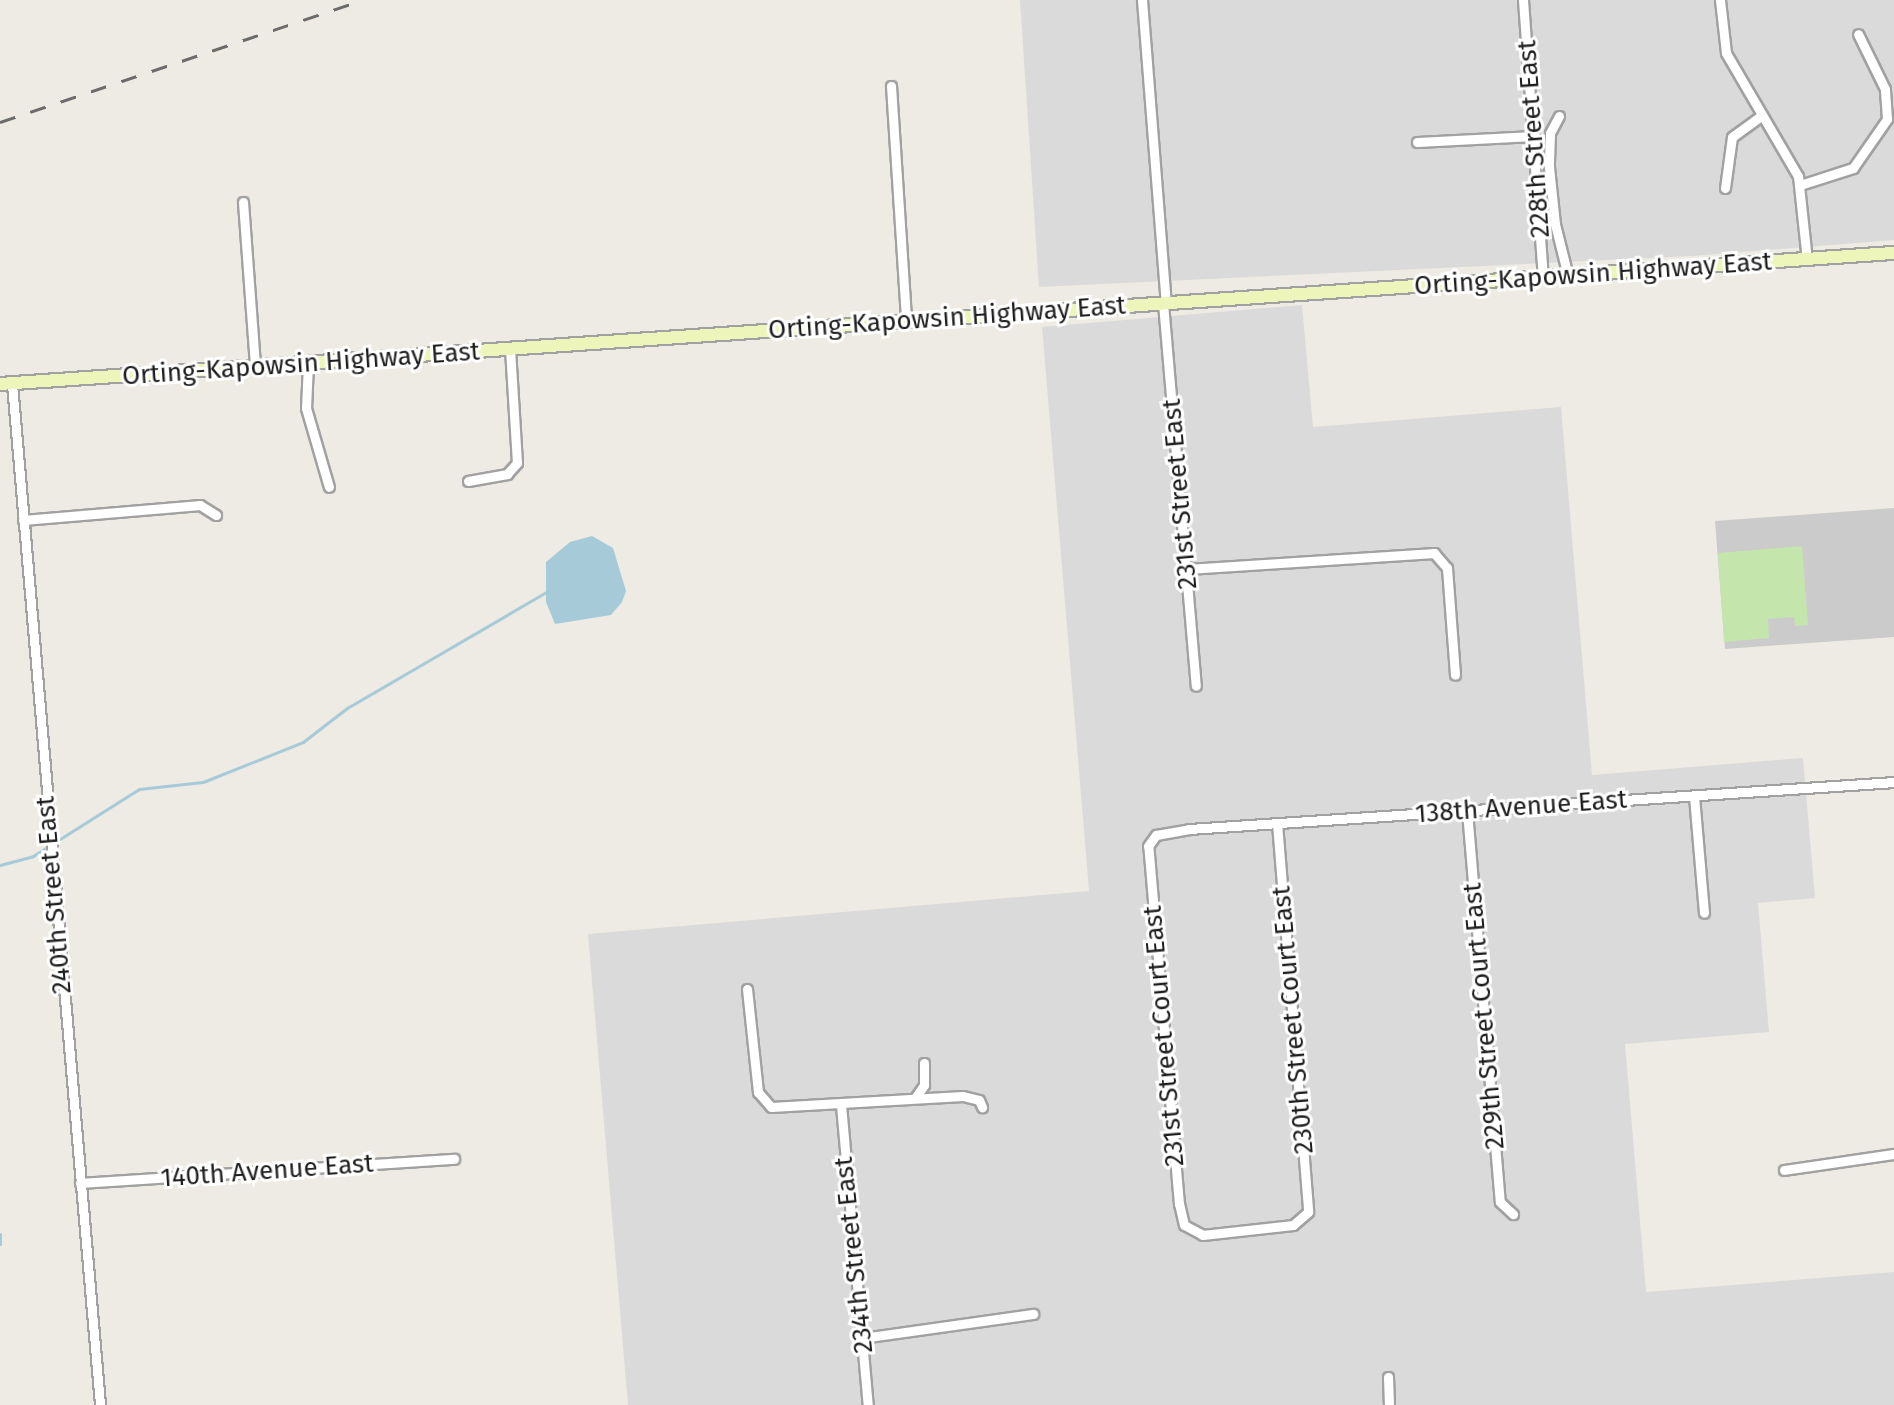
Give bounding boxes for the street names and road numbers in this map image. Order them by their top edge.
street label: 228th Street East [1512,39,1556,239]
street label: Orting-Kapowsin Highway East [1413,246,1773,302]
street label: Orting-Kapowsin Highway East [767,290,1127,346]
street label: Orting-Kapowsin Highway East [121,336,481,392]
street label: 231st Street East [1156,397,1204,591]
street label: 138th Avenue East [1414,784,1628,830]
street label: 240th Street East [30,795,78,995]
street label: 229th Street Court East [1457,881,1511,1151]
street label: 230th Street Court East [1266,885,1320,1155]
street label: 231st Street Court East [1137,904,1191,1168]
street label: 140th Avenue East [160,1148,374,1194]
street label: 234th Street East [828,1155,880,1355]

